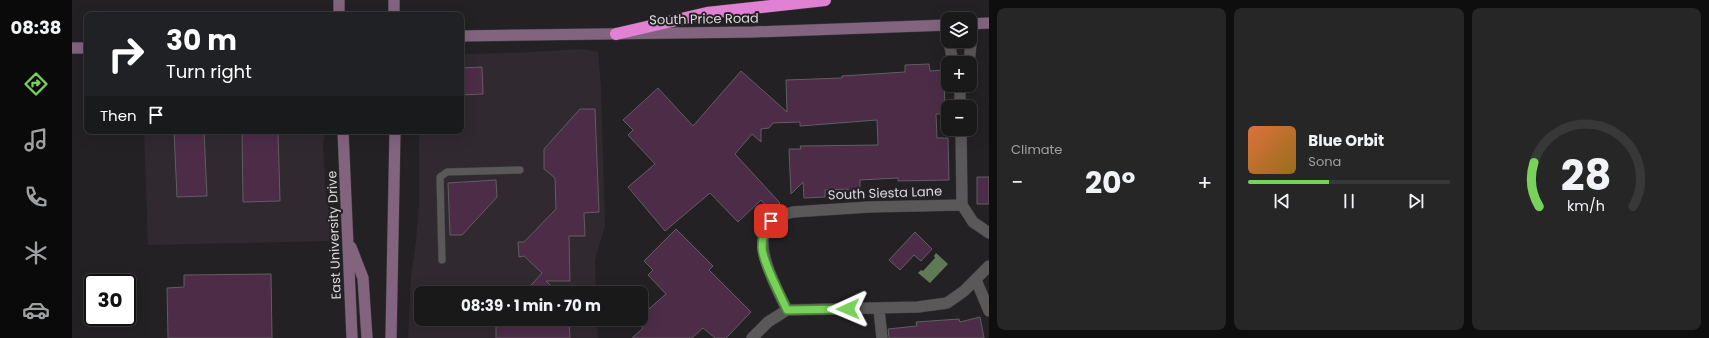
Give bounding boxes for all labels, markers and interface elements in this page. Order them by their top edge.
street label: South Price Road [649,9,759,29]
map controls [941,12,977,136]
button: layers [941,12,977,48]
text: 08:38 [10,15,62,40]
text: 30 m [166,21,237,60]
icon: right [100,28,152,80]
button: + [941,56,977,92]
text: Turn right [166,59,252,84]
icon: directions [22,70,50,98]
button: − [941,100,977,136]
icon: arrive [145,104,167,126]
text: Then [100,105,137,126]
icon: music [22,126,50,154]
text: Blue Orbit [1308,130,1384,151]
text: Climate [1011,140,1062,159]
text: 28 [1561,146,1612,205]
text: Sona [1308,152,1341,171]
text: 20° [1085,161,1136,204]
text: − [1011,167,1023,198]
text: + [1197,167,1212,198]
street label: East University Drive [322,170,346,300]
street label: South Siesta Lane [828,182,942,204]
icon: phone [22,183,50,211]
icon: previous [1271,190,1293,212]
icon: pause [1338,190,1360,212]
icon: next [1405,190,1427,212]
text: km/h [1567,196,1605,216]
pin [754,204,788,238]
icon: arrive [760,210,782,232]
icon: climate [22,239,50,267]
speed limit sign: 30 [84,274,136,326]
position arrow [827,288,869,330]
text: 08:39 · 1 min · 70 m [461,295,601,316]
icon: car [22,296,50,324]

